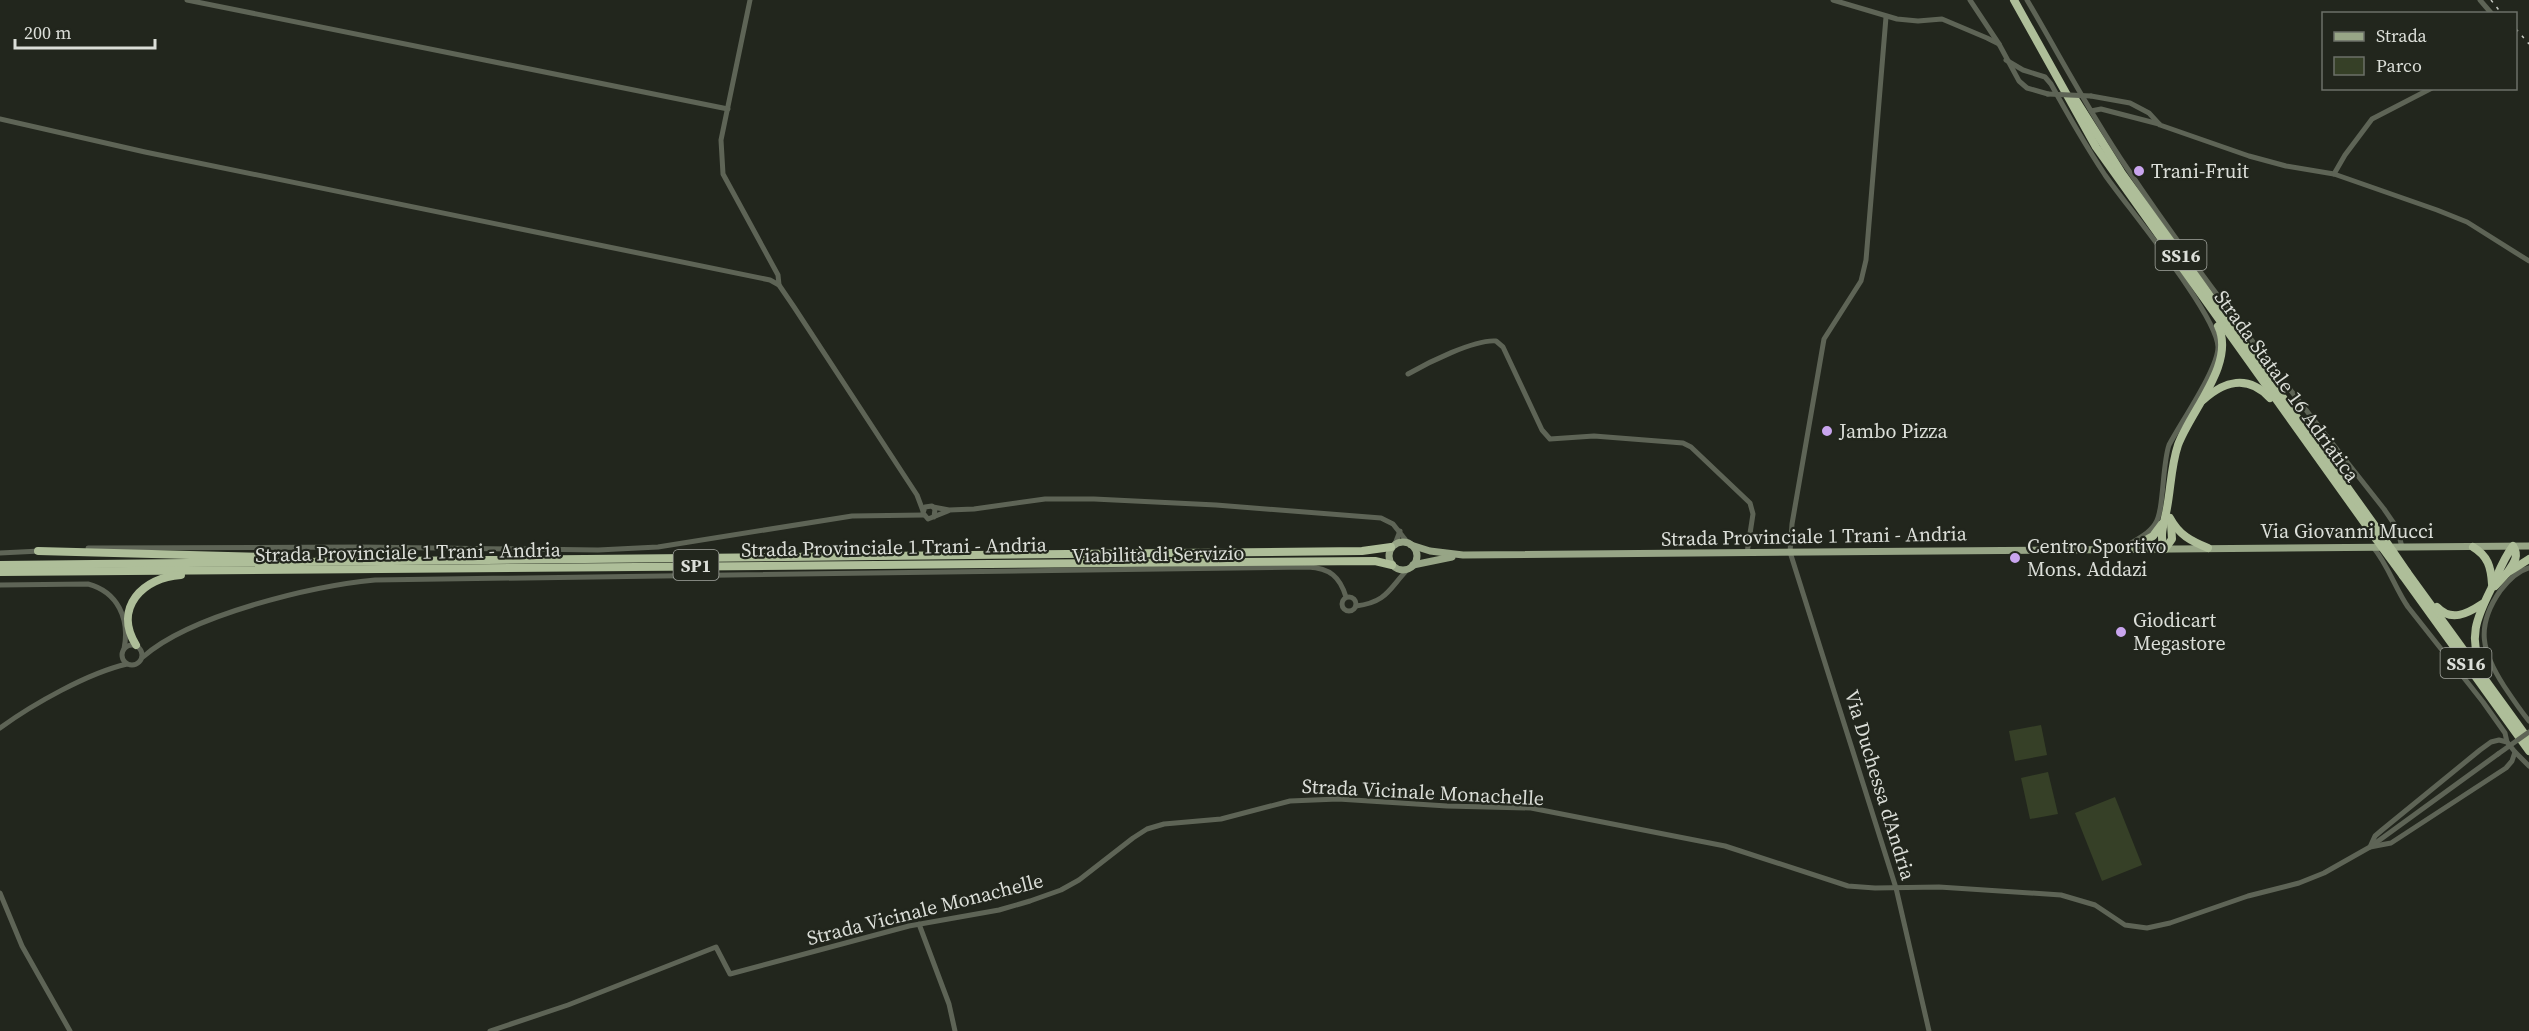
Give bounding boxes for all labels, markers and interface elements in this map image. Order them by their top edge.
scale bar [15,12,154,50]
legend [2322,12,2517,90]
text: 200 m [24,20,71,45]
text: Strada [2376,23,2427,48]
text: Parco [2376,53,2422,78]
place label: Trani-Fruit [2151,157,2249,185]
marker: Trani-Fruit [2132,164,2146,178]
road number: SS16 [2156,240,2206,270]
street label: Strada Statale 16 Adriatica [2208,284,2367,488]
place label: Jambo Pizza [1838,417,1948,445]
marker: Jambo Pizza [1820,424,1834,438]
street label: Via Giovanni Mucci [2260,517,2434,545]
street label: Strada Provinciale 1 Trani - Andria [1661,519,1968,553]
street label: Strada Provinciale 1 Trani - Andria [741,530,1048,564]
place label: Centro Sportivo Mons. Addazi [2027,532,2167,583]
street label: Strada Provinciale 1 Trani - Andria [255,535,562,569]
street label: Viabilità di Servizio [1071,538,1245,570]
road number: SP1 [674,550,718,580]
marker: Centro Sportivo Mons. Addazi [2008,551,2022,565]
place label: Giodicart Megastore [2133,606,2226,657]
marker: Giodicart Megastore [2114,625,2128,639]
road number: SS16 [2440,648,2492,678]
street label: Via Duchessa d'Andria [1838,686,1923,884]
street label: Strada Vicinale Monachelle [1301,772,1545,812]
street label: Strada Vicinale Monachelle [804,866,1046,952]

